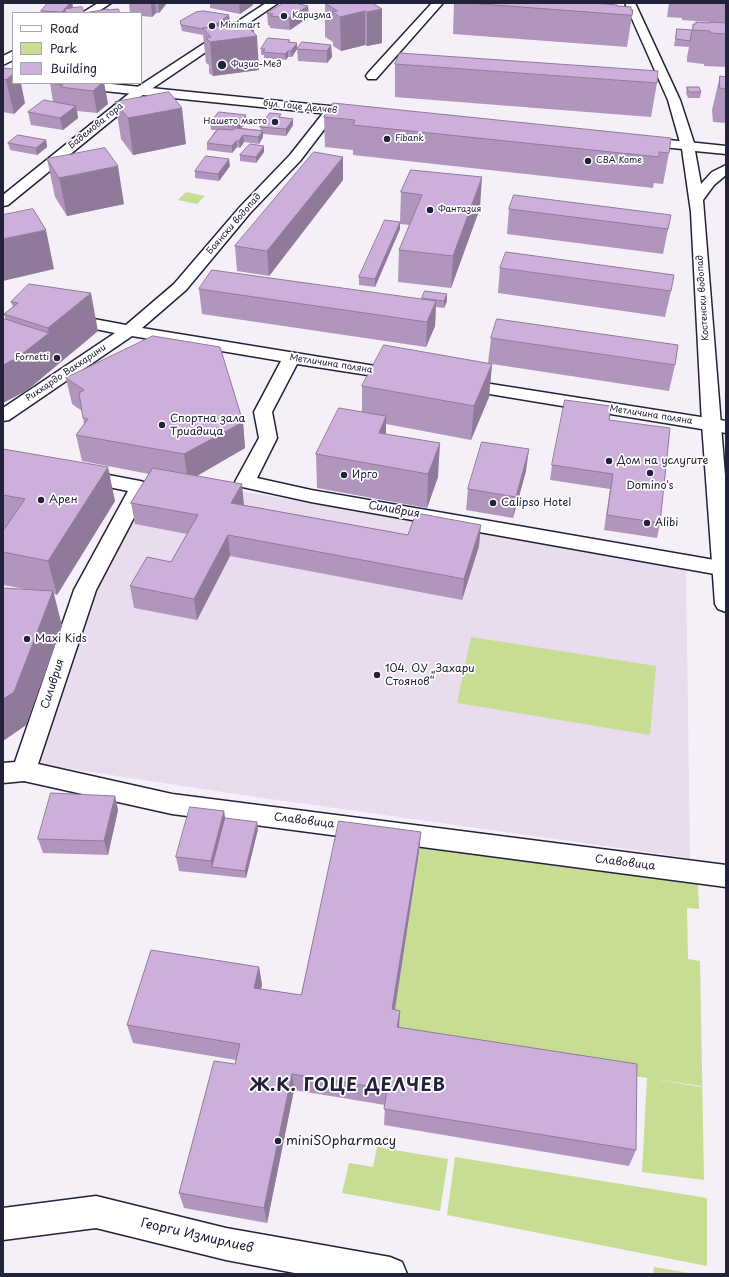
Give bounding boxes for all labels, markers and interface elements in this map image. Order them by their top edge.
marker: Каризма [279,11,289,21]
place label: Каризма [292,11,331,21]
legend [12,12,142,84]
text: Road [50,19,79,37]
marker: Minimart [207,21,217,31]
place label: Minimart [220,21,260,31]
text: Park [50,39,77,57]
text: Building [50,59,97,77]
marker: Физио-Мед [216,59,228,71]
place label: Физио-Мед [231,60,281,70]
street label: бул. Гоце Делчев [262,98,338,116]
street label: Бадемова гора [67,101,125,151]
place label: Нашето място [204,117,267,127]
marker: Нашето място [270,117,280,127]
marker: Fibank [382,134,392,144]
place label: Fibank [395,134,424,144]
marker: CBA Kome [583,156,593,166]
place label: CBA Kome [596,156,642,166]
street label: Боянски водопад [205,191,263,257]
marker: Фантазия [425,205,435,215]
place label: Фантазия [438,205,481,215]
street label: Костенски водопад [695,255,711,341]
street label: Риккардо Ваккарини [24,342,108,404]
street label: Метличина поляна [289,352,373,376]
place label: Fornetti [15,353,49,363]
marker: Fornetti [52,353,62,363]
street label: Метличина поляна [609,403,693,427]
place label: Спортна зала Триадица [170,412,246,438]
marker: Спортна зала Триадица [157,420,167,430]
place label: Дом на услугите [617,454,708,468]
marker: Дом на услугите [604,456,614,466]
place label: Ирго [352,468,378,482]
marker: Domino's [645,468,655,478]
marker: Ирго [339,470,349,480]
place label: Domino's [626,479,674,493]
place label: Арен [49,493,78,507]
marker: Арен [36,495,46,505]
place label: Calipso Hotel [501,496,571,510]
marker: Calipso Hotel [488,498,498,508]
street label: Силиврия [367,499,421,521]
place label: Alibi [655,516,678,530]
marker: Alibi [642,518,652,528]
place label: Maxi Kids [35,632,87,646]
marker: Maxi Kids [22,634,32,644]
street label: Силиврия [39,657,67,711]
place label: 104. ОУ „Захари Стоянов“ [385,662,475,688]
marker: 104. ОУ „Захари Стоянов“ [372,670,382,680]
street label: Славовица [273,811,335,831]
street label: Славовица [594,853,656,873]
district label: Ж.К. ГОЦЕ ДЕЛЧЕВ [249,1075,447,1097]
place label: miniSOpharmacy [286,1133,396,1149]
marker: miniSOpharmacy [273,1136,283,1146]
street label: Георги Измирлиев [139,1215,255,1257]

